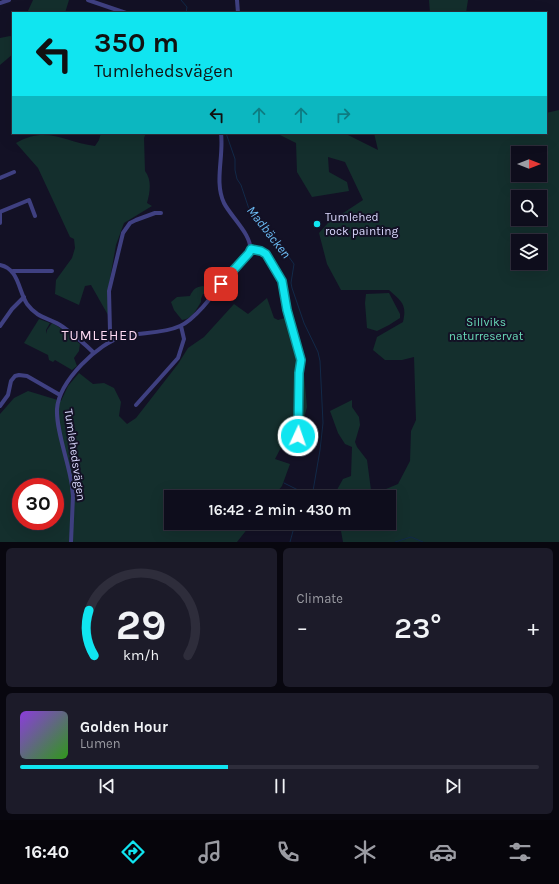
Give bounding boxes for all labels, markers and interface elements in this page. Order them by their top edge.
text: 350 m [94,26,179,59]
icon: left [28,28,80,80]
text: Tumlehedsvägen [94,60,233,82]
icon: left [206,104,228,126]
icon: ahead [248,104,270,126]
icon: ahead [290,104,312,126]
icon: right [332,104,354,126]
north arrow [511,146,547,182]
map controls [511,146,547,270]
button: search [511,190,547,226]
water label: Madbäcken [244,203,294,261]
place label: Tumlehed rock painting [325,210,398,238]
marker: Tumlehed rock painting [312,219,322,229]
button: layers [511,234,547,270]
pin [204,267,238,301]
icon: arrive [210,273,232,295]
park label: Sillviks naturreservat [449,315,524,343]
district label: TUMLEHED [62,327,138,344]
street label: Tumlehedsvägen [62,408,88,502]
position arrow [277,415,319,457]
speed limit sign: 30 [12,478,64,530]
text: 16:42 · 2 min · 430 m [208,501,352,519]
text: Climate [297,591,343,606]
text: 29 [116,600,167,648]
text: 23° [394,610,442,646]
text: − [297,615,308,641]
text: + [527,615,539,641]
text: km/h [123,646,159,663]
text: Golden Hour [80,718,168,736]
text: Lumen [80,736,121,751]
icon: previous [96,775,118,797]
icon: pause [269,775,291,797]
icon: next [442,775,464,797]
icon: directions [119,838,147,866]
icon: music [196,838,224,866]
icon: phone [274,838,302,866]
icon: climate [351,838,379,866]
icon: car [429,838,457,866]
icon: filters [506,838,534,866]
text: 16:40 [25,841,69,863]

